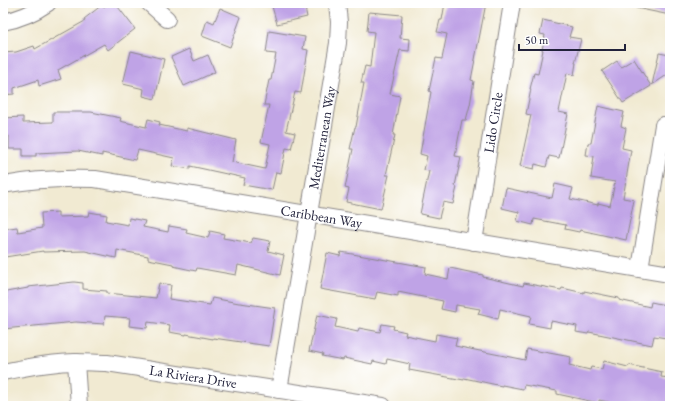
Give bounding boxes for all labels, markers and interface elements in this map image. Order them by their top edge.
scale bar [519,26,625,52]
text: 50 m [525,32,549,48]
street label: Mediterranean Way [304,84,340,191]
street label: Lido Circle [479,90,507,154]
street label: Caribbean Way [279,201,365,232]
street label: La Riviera Drive [148,361,239,392]

